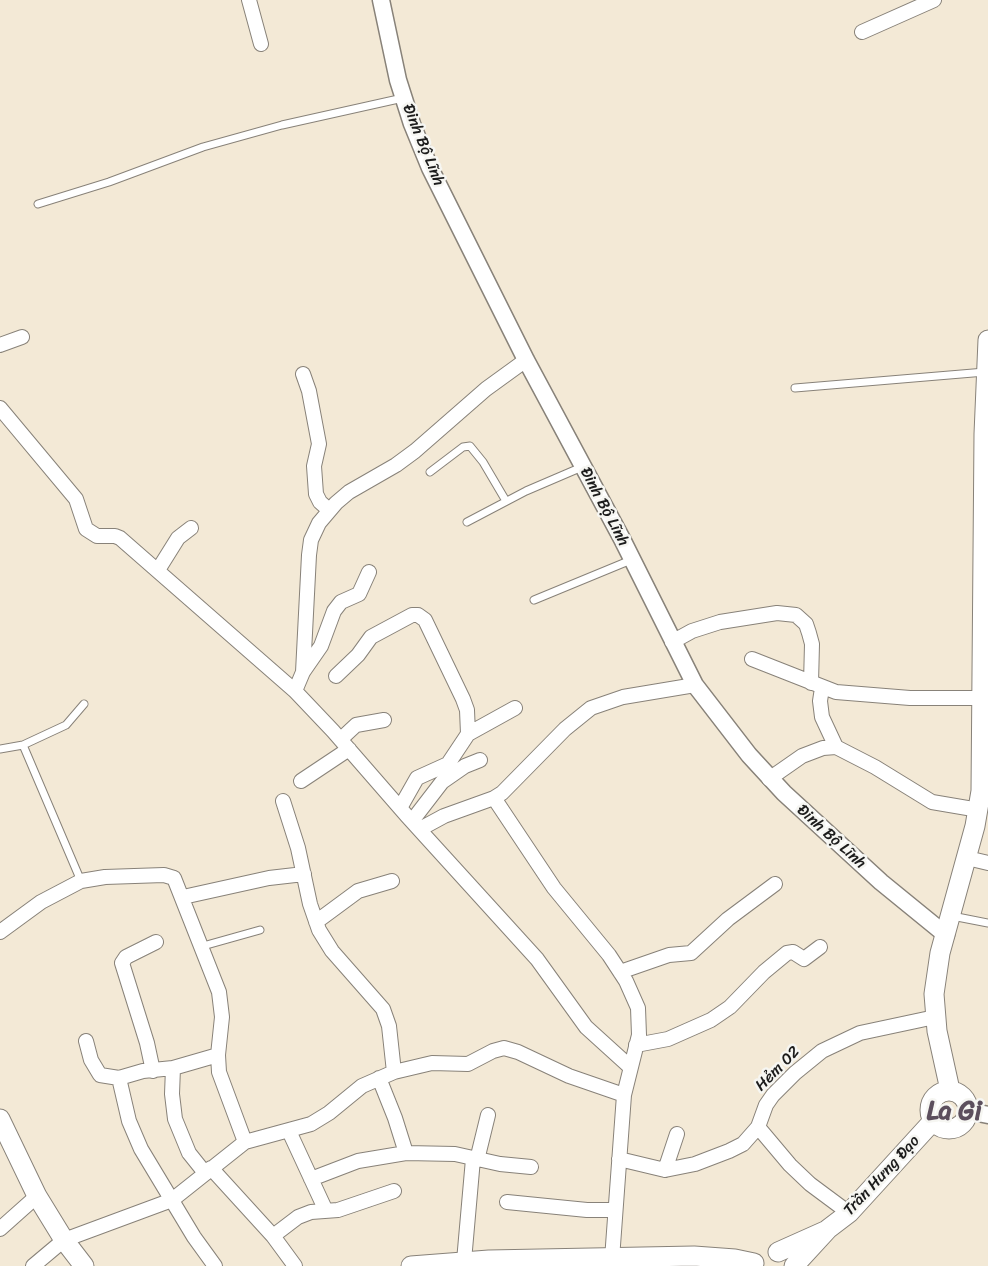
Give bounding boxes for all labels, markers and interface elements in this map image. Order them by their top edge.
street label: Đinh Bộ Lĩnh [398,101,448,189]
street label: Đinh Bộ Lĩnh [575,464,633,550]
street label: Đinh Bộ Lĩnh [792,801,870,873]
street label: Hẻm 02 [752,1043,804,1095]
district label: La Gi [926,1096,982,1128]
street label: Trần Hưng Đạo [840,1132,924,1220]

